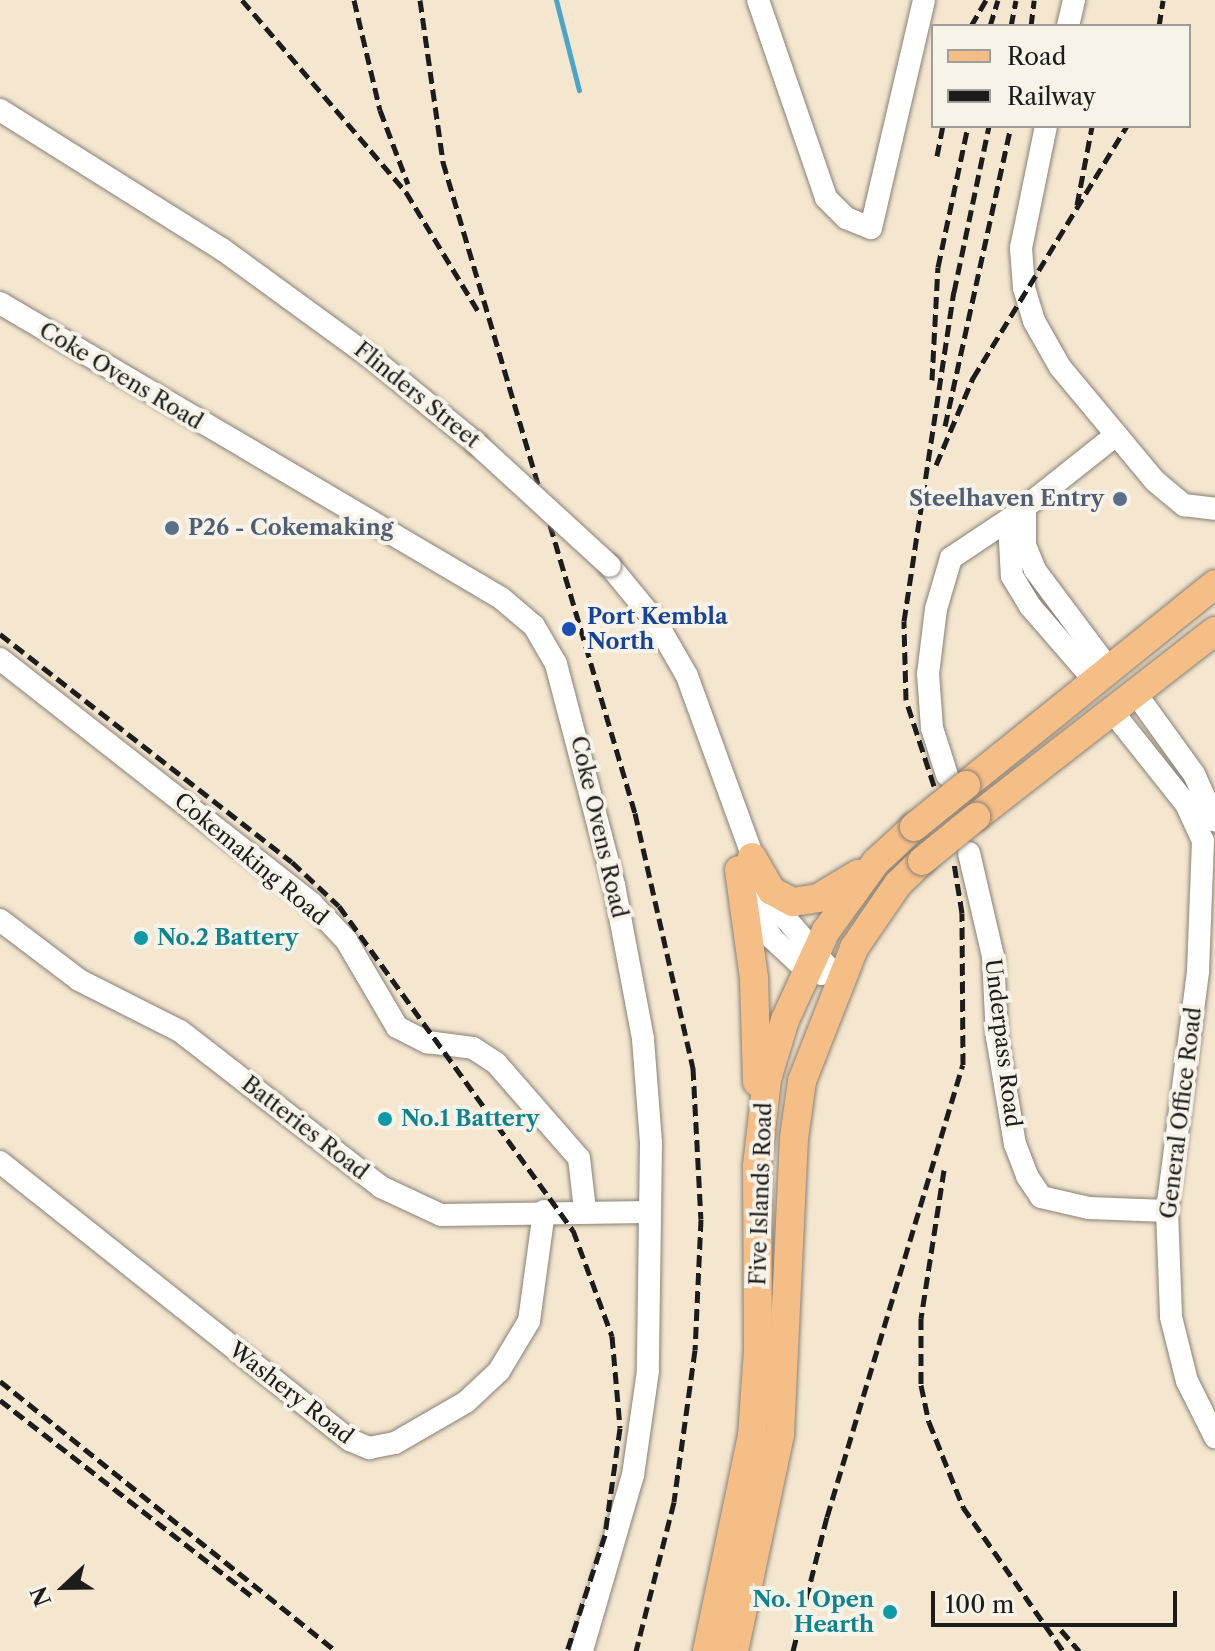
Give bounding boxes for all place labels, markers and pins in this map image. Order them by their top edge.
place label: Steelhaven Entry [909,486,1104,512]
marker: Steelhaven Entry [1111,490,1129,508]
place label: P26 - Cokemaking [188,515,393,541]
marker: P26 - Cokemaking [163,519,181,537]
place label: Port Kembla North [587,603,728,654]
marker: Port Kembla North [558,618,580,640]
place label: No.2 Battery [157,925,298,951]
marker: No.2 Battery [132,929,150,947]
place label: No.1 Battery [401,1106,539,1132]
marker: No.1 Battery [376,1110,394,1128]
place label: No. 1 Open Hearth [753,1586,874,1638]
marker: No. 1 Open Hearth [881,1603,899,1621]

